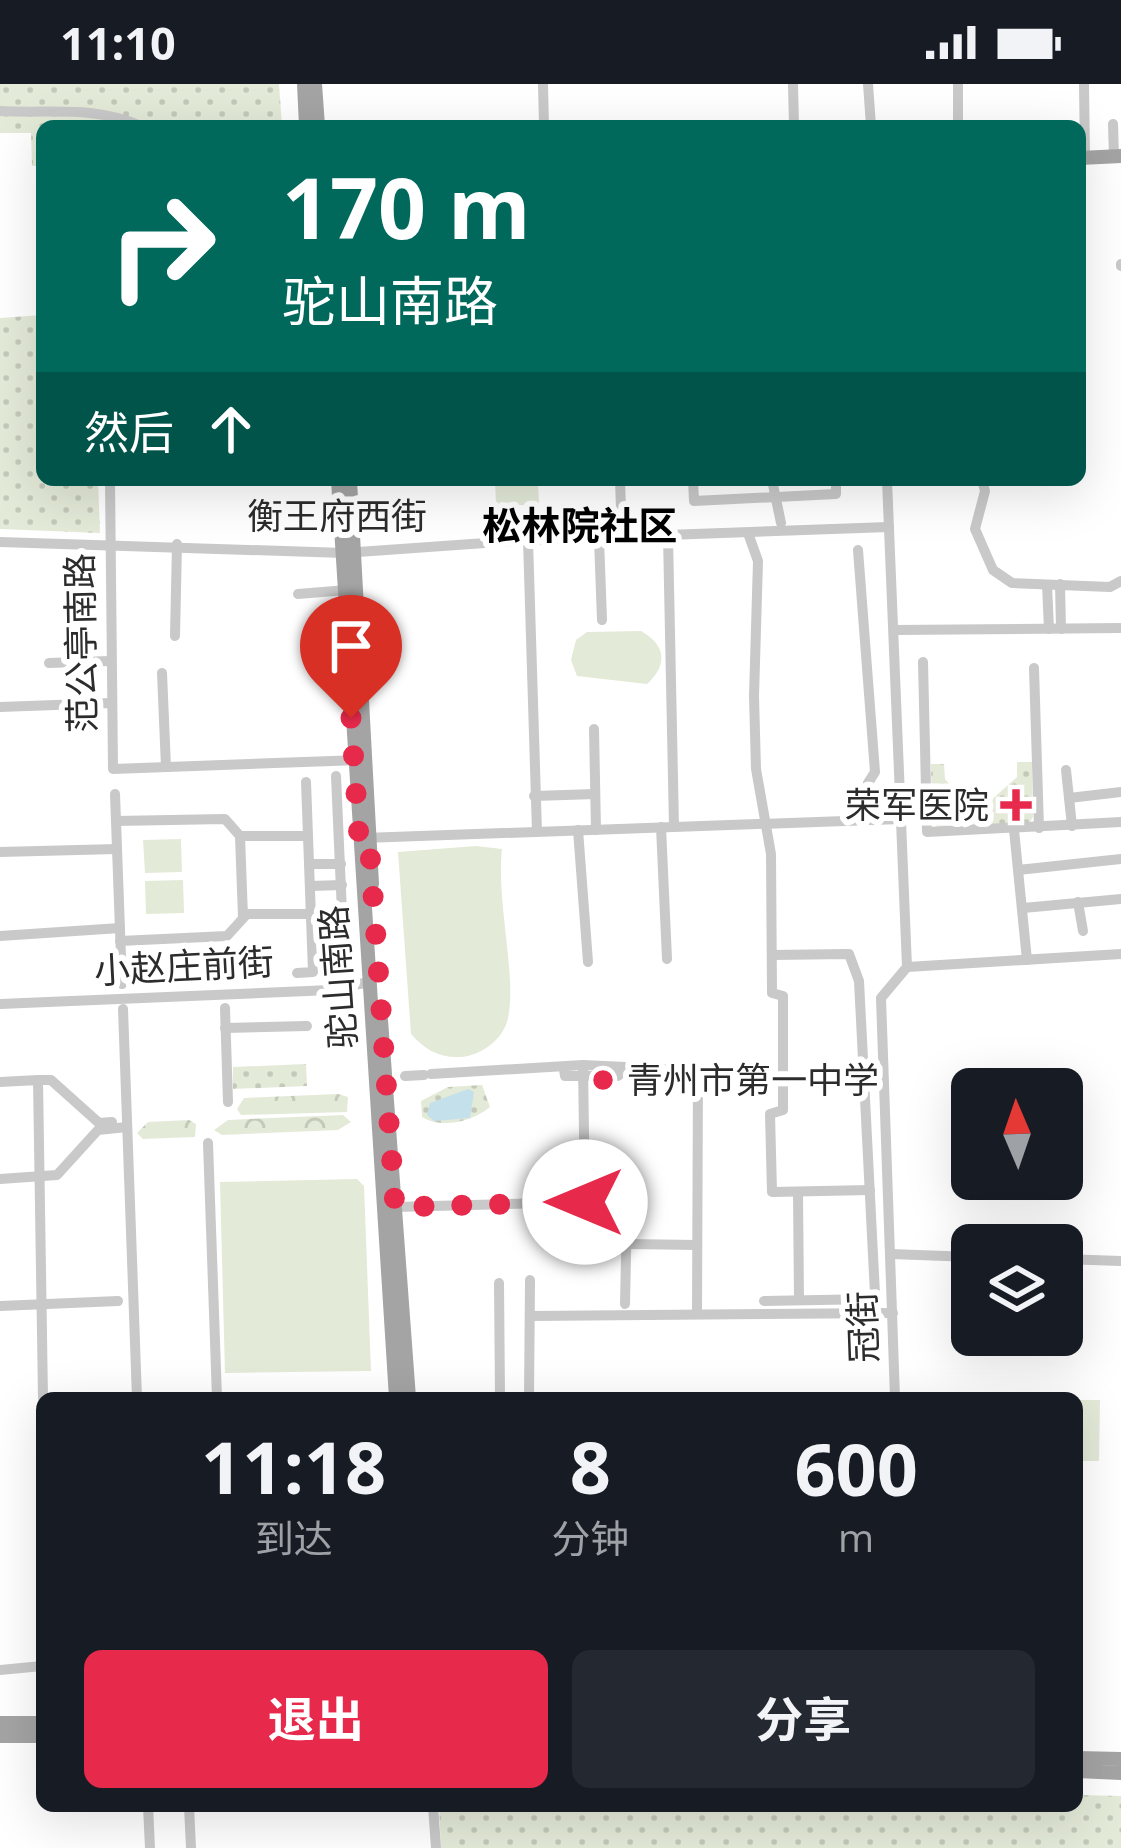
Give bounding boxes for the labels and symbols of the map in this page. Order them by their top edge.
street label: 衡王府西街 [247,491,427,540]
district label: 松林院社区 [482,498,678,551]
street label: 范公亭南路 [54,553,107,733]
pin [300,595,402,718]
place label: 荣军医院 [845,780,989,829]
marker: 荣军医院 [1000,789,1032,821]
street label: 驼山南路 [308,903,367,1051]
street label: 小赵庄前街 [93,936,275,995]
place label: 青州市第一中学 [627,1055,879,1104]
marker: 青州市第一中学 [590,1067,616,1093]
north arrow [951,1068,1083,1200]
position arrow [522,1139,648,1265]
street label: 冠街 [837,1290,888,1364]

